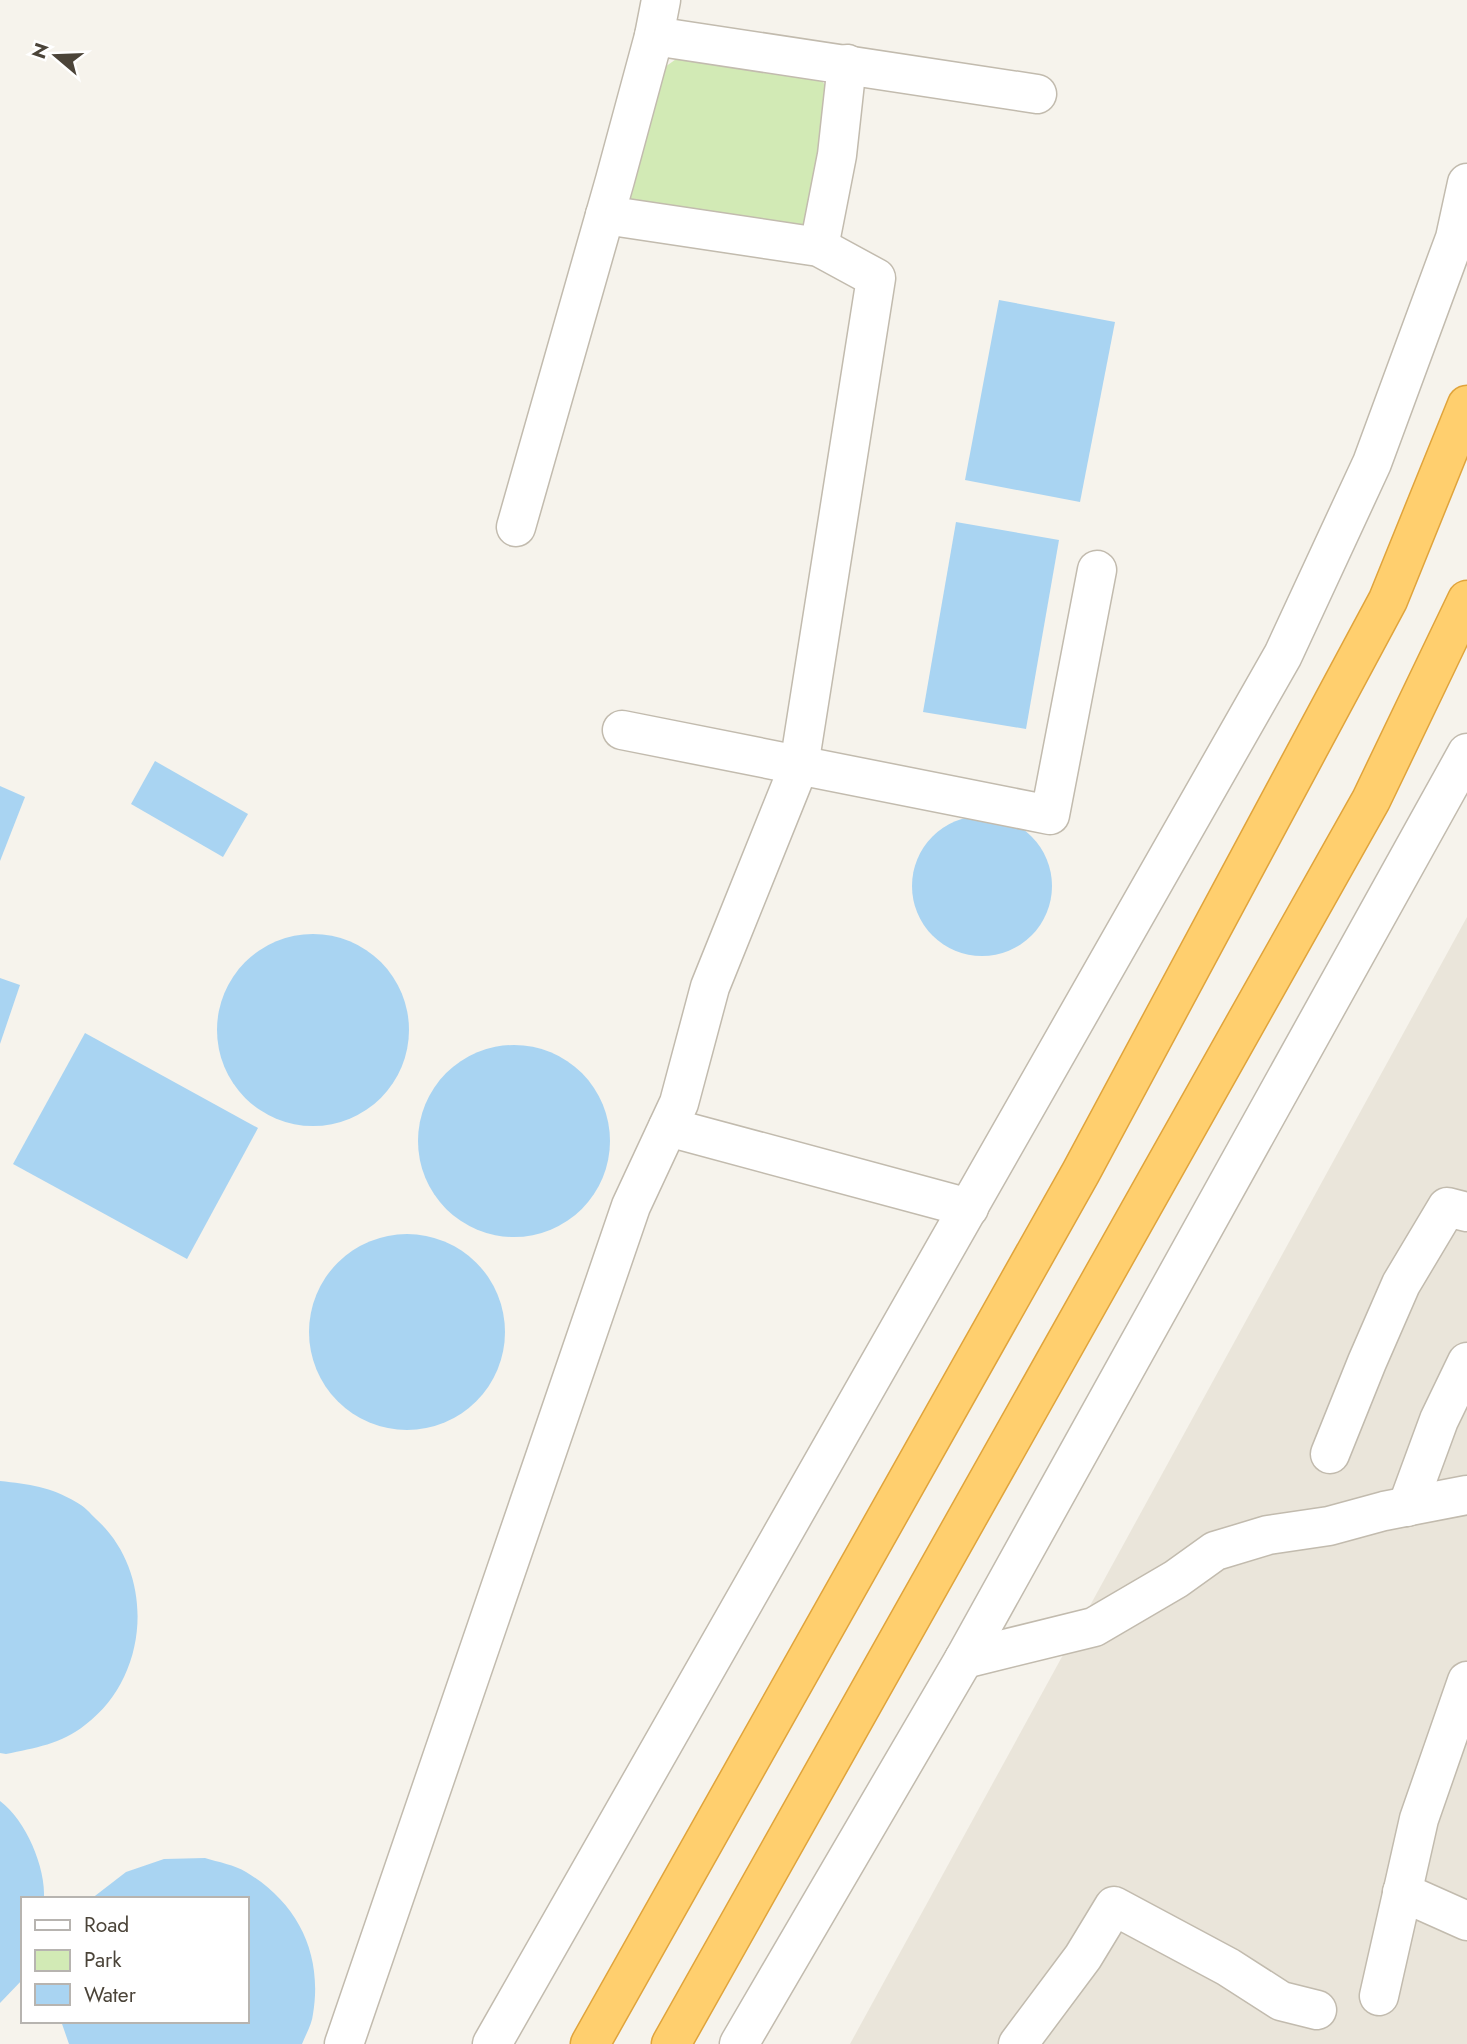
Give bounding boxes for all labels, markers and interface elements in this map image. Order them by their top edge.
north arrow [21,21,91,91]
text: N [25,39,56,62]
legend [21,1897,248,2023]
text: Road [84,1910,129,1940]
text: Park [84,1945,122,1975]
text: Water [84,1980,137,2010]

